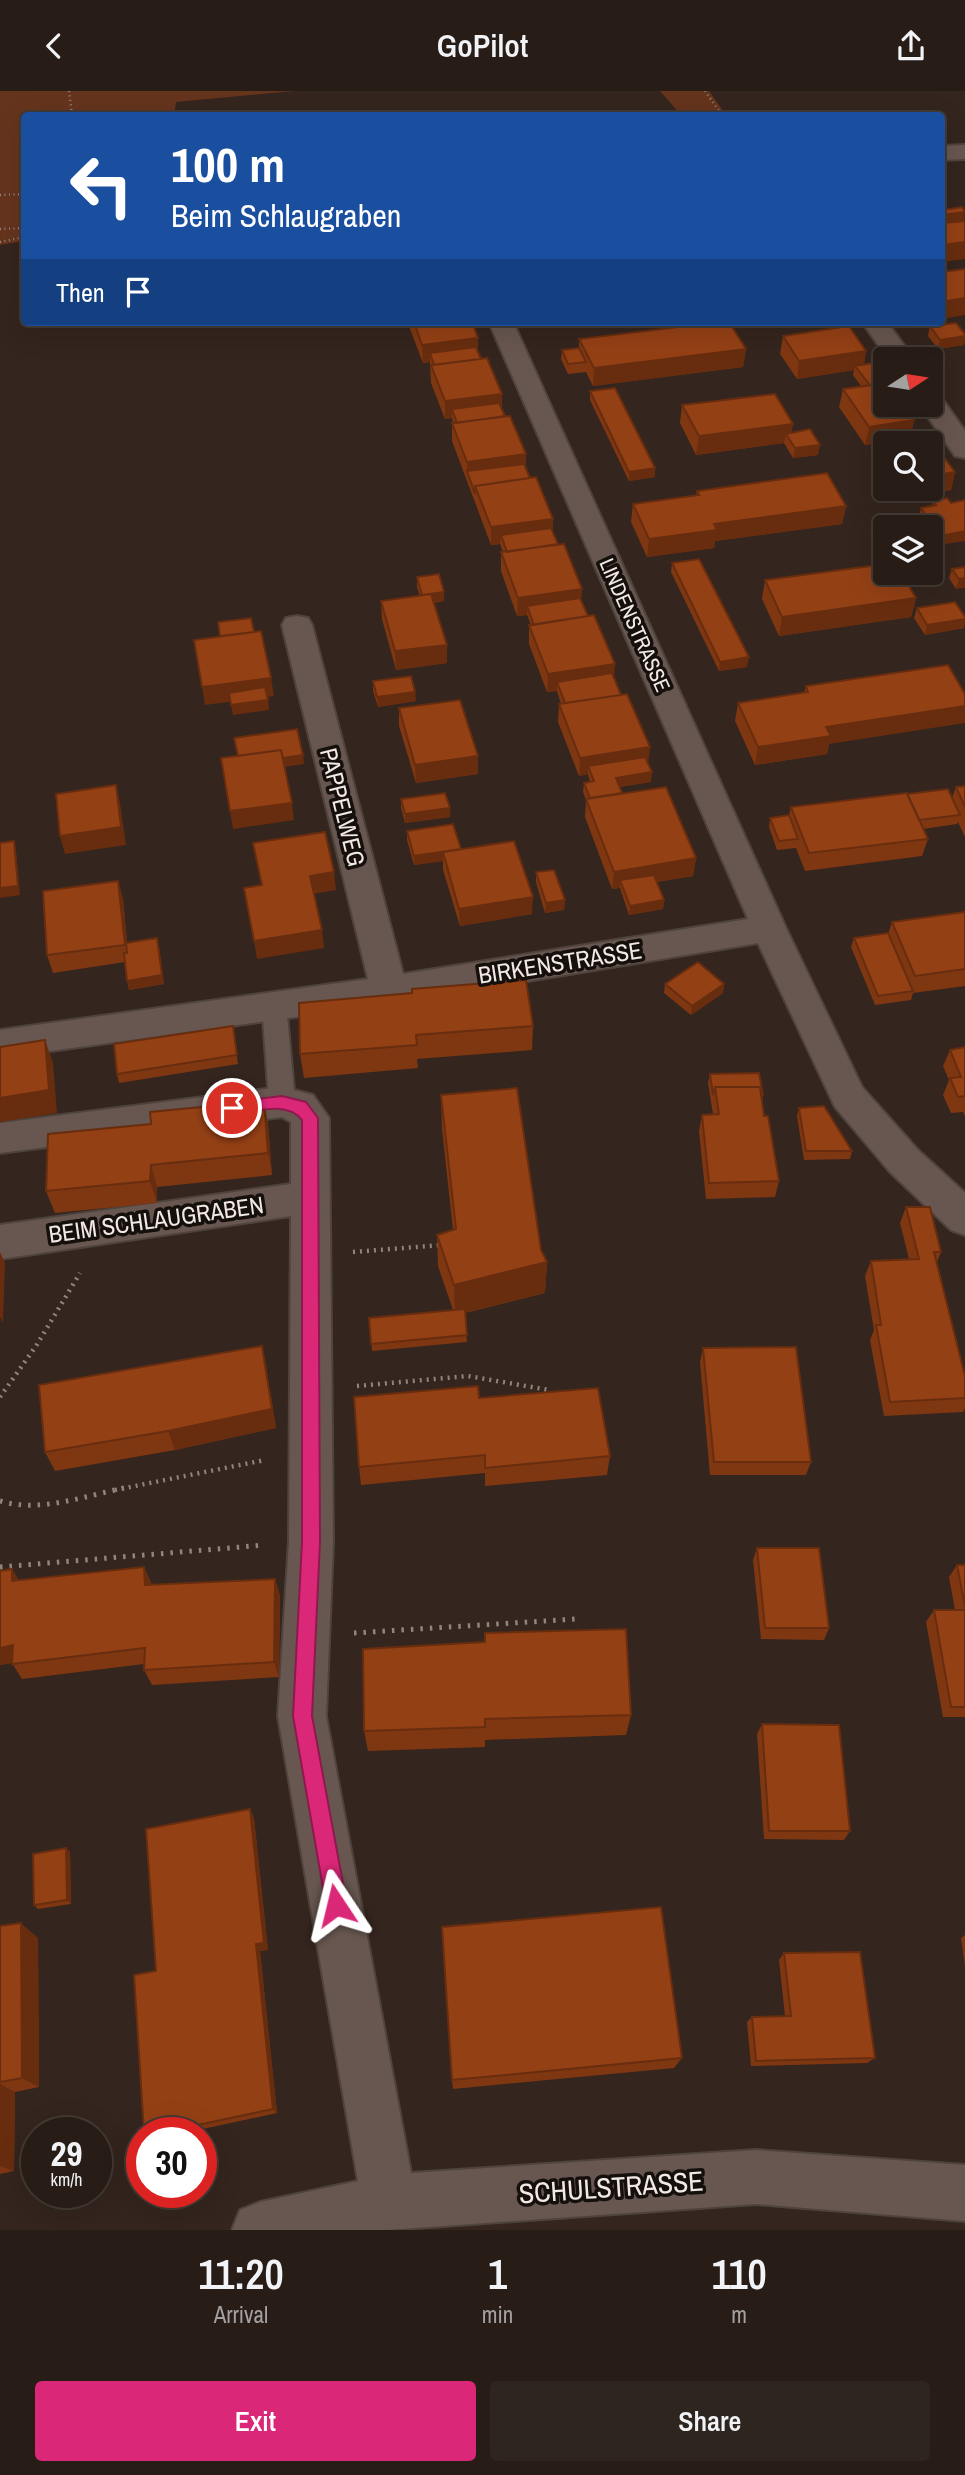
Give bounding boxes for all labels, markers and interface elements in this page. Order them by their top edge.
text: GoPilot [437,24,528,67]
icon: back [35,27,73,65]
icon: share [892,27,930,65]
text: 100 m [171,131,285,197]
icon: left [56,140,147,231]
text: Beim Schlaugraben [171,194,401,237]
icon: arrive [119,273,157,311]
text: Then [56,275,105,310]
north arrow [873,347,943,417]
map controls [873,347,943,585]
button: search [873,431,943,501]
button: layers [873,515,943,585]
street label: LINDENSTRASSE [593,554,677,696]
street label: PAPPELWEG [313,745,373,869]
street label: BIRKENSTRASSE [476,933,644,991]
pin [202,1078,262,1138]
icon: arrive [213,1089,251,1127]
street label: BEIM SCHLAUGRABEN [47,1188,265,1250]
position arrow [299,1868,373,1942]
speed limit sign: 30 [126,2117,217,2208]
text: 29 [51,2130,82,2177]
street label: SCHULSTRASSE [517,2162,705,2212]
text: km/h [51,2167,83,2192]
text: 11:20 [198,2246,284,2302]
text: 1 [488,2246,507,2302]
text: 110 [711,2246,767,2302]
text: Arrival [214,2299,268,2330]
text: min [482,2299,513,2330]
text: m [731,2299,747,2330]
button: Exit [35,2381,476,2461]
button: Share [490,2381,930,2461]

